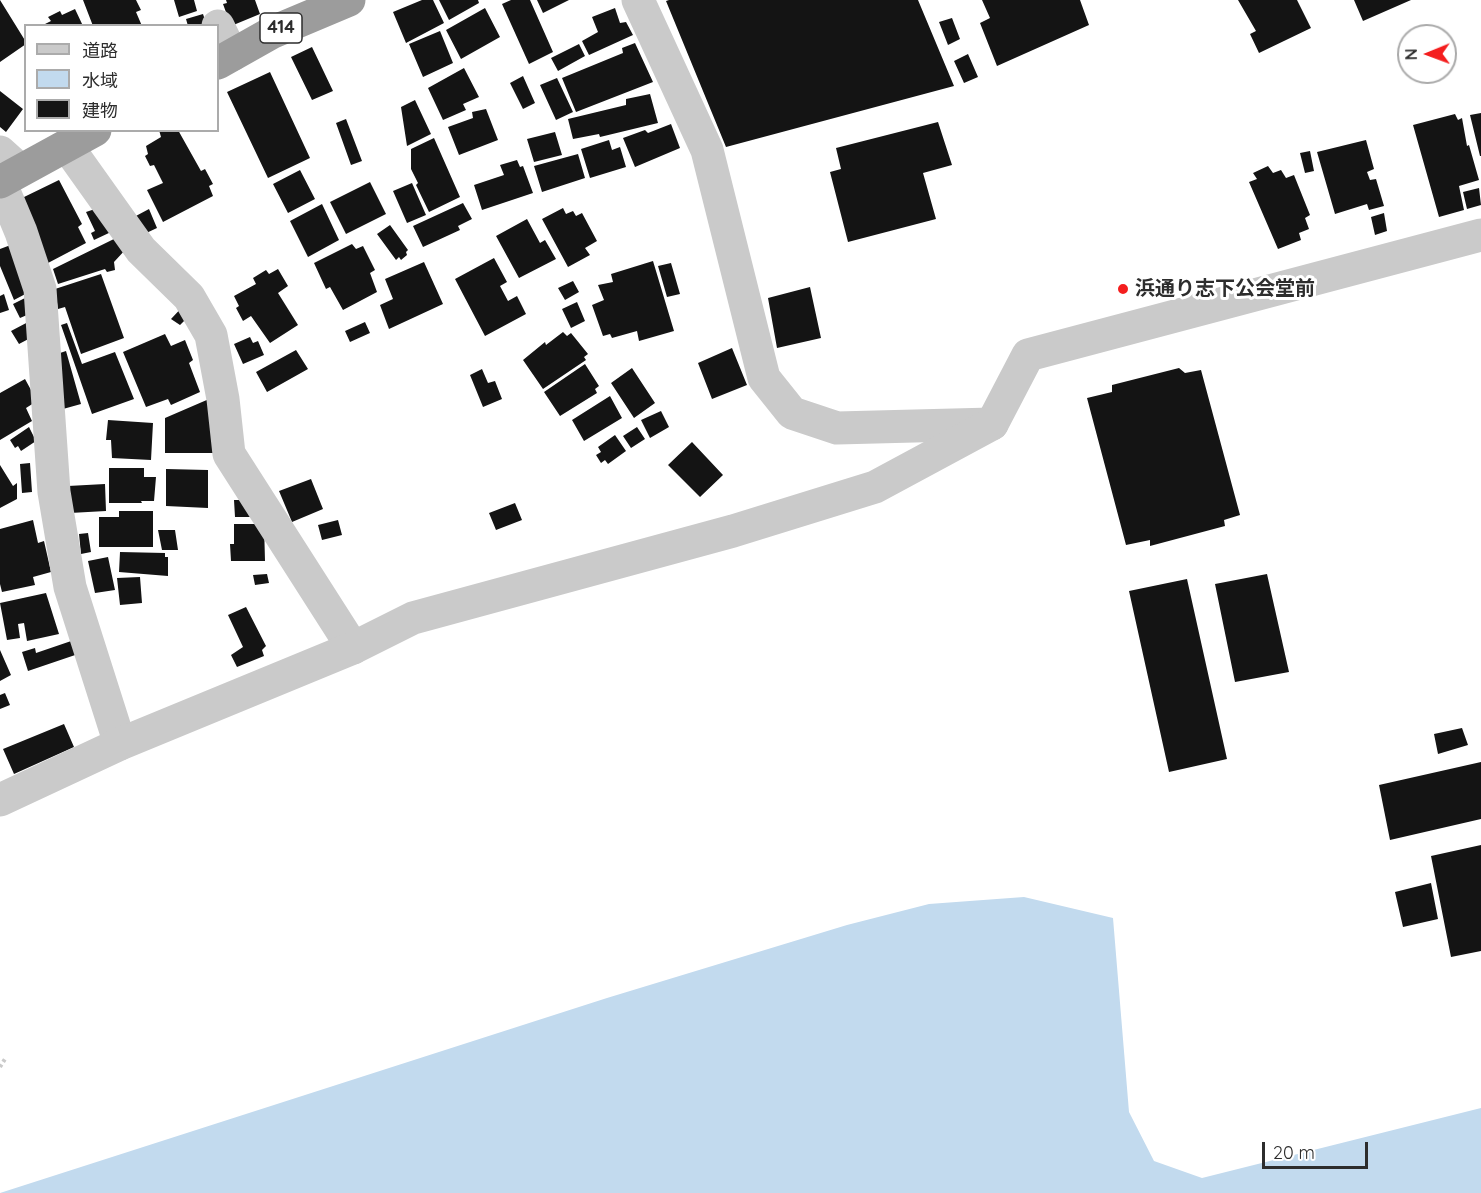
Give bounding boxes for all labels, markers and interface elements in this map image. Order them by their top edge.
road number: 414 [260,13,302,43]
legend [24,24,219,132]
north arrow [1397,24,1457,84]
text: 道路 [82,39,118,62]
text: N [1401,48,1421,60]
text: 水域 [82,69,118,92]
text: 建物 [82,99,118,122]
place label: 浜通り志下公会堂前 [1135,277,1315,301]
marker: 浜通り志下公会堂前 [1116,282,1130,296]
scale bar [1265,1130,1372,1168]
text: 20 m [1273,1141,1315,1164]

